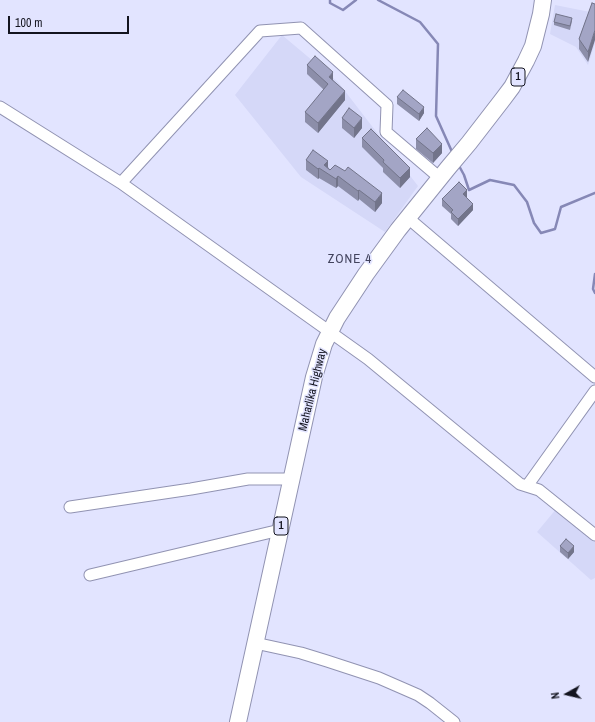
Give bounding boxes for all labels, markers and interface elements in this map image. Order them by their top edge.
scale bar [10,8,131,34]
text: 100 m [15,15,42,31]
road number: 1 [511,68,525,86]
district label: ZONE 4 [328,252,372,268]
street label: Maharlika Highway [296,347,330,433]
road number: 1 [274,517,288,535]
north arrow [547,674,587,714]
text: N [548,691,563,700]

